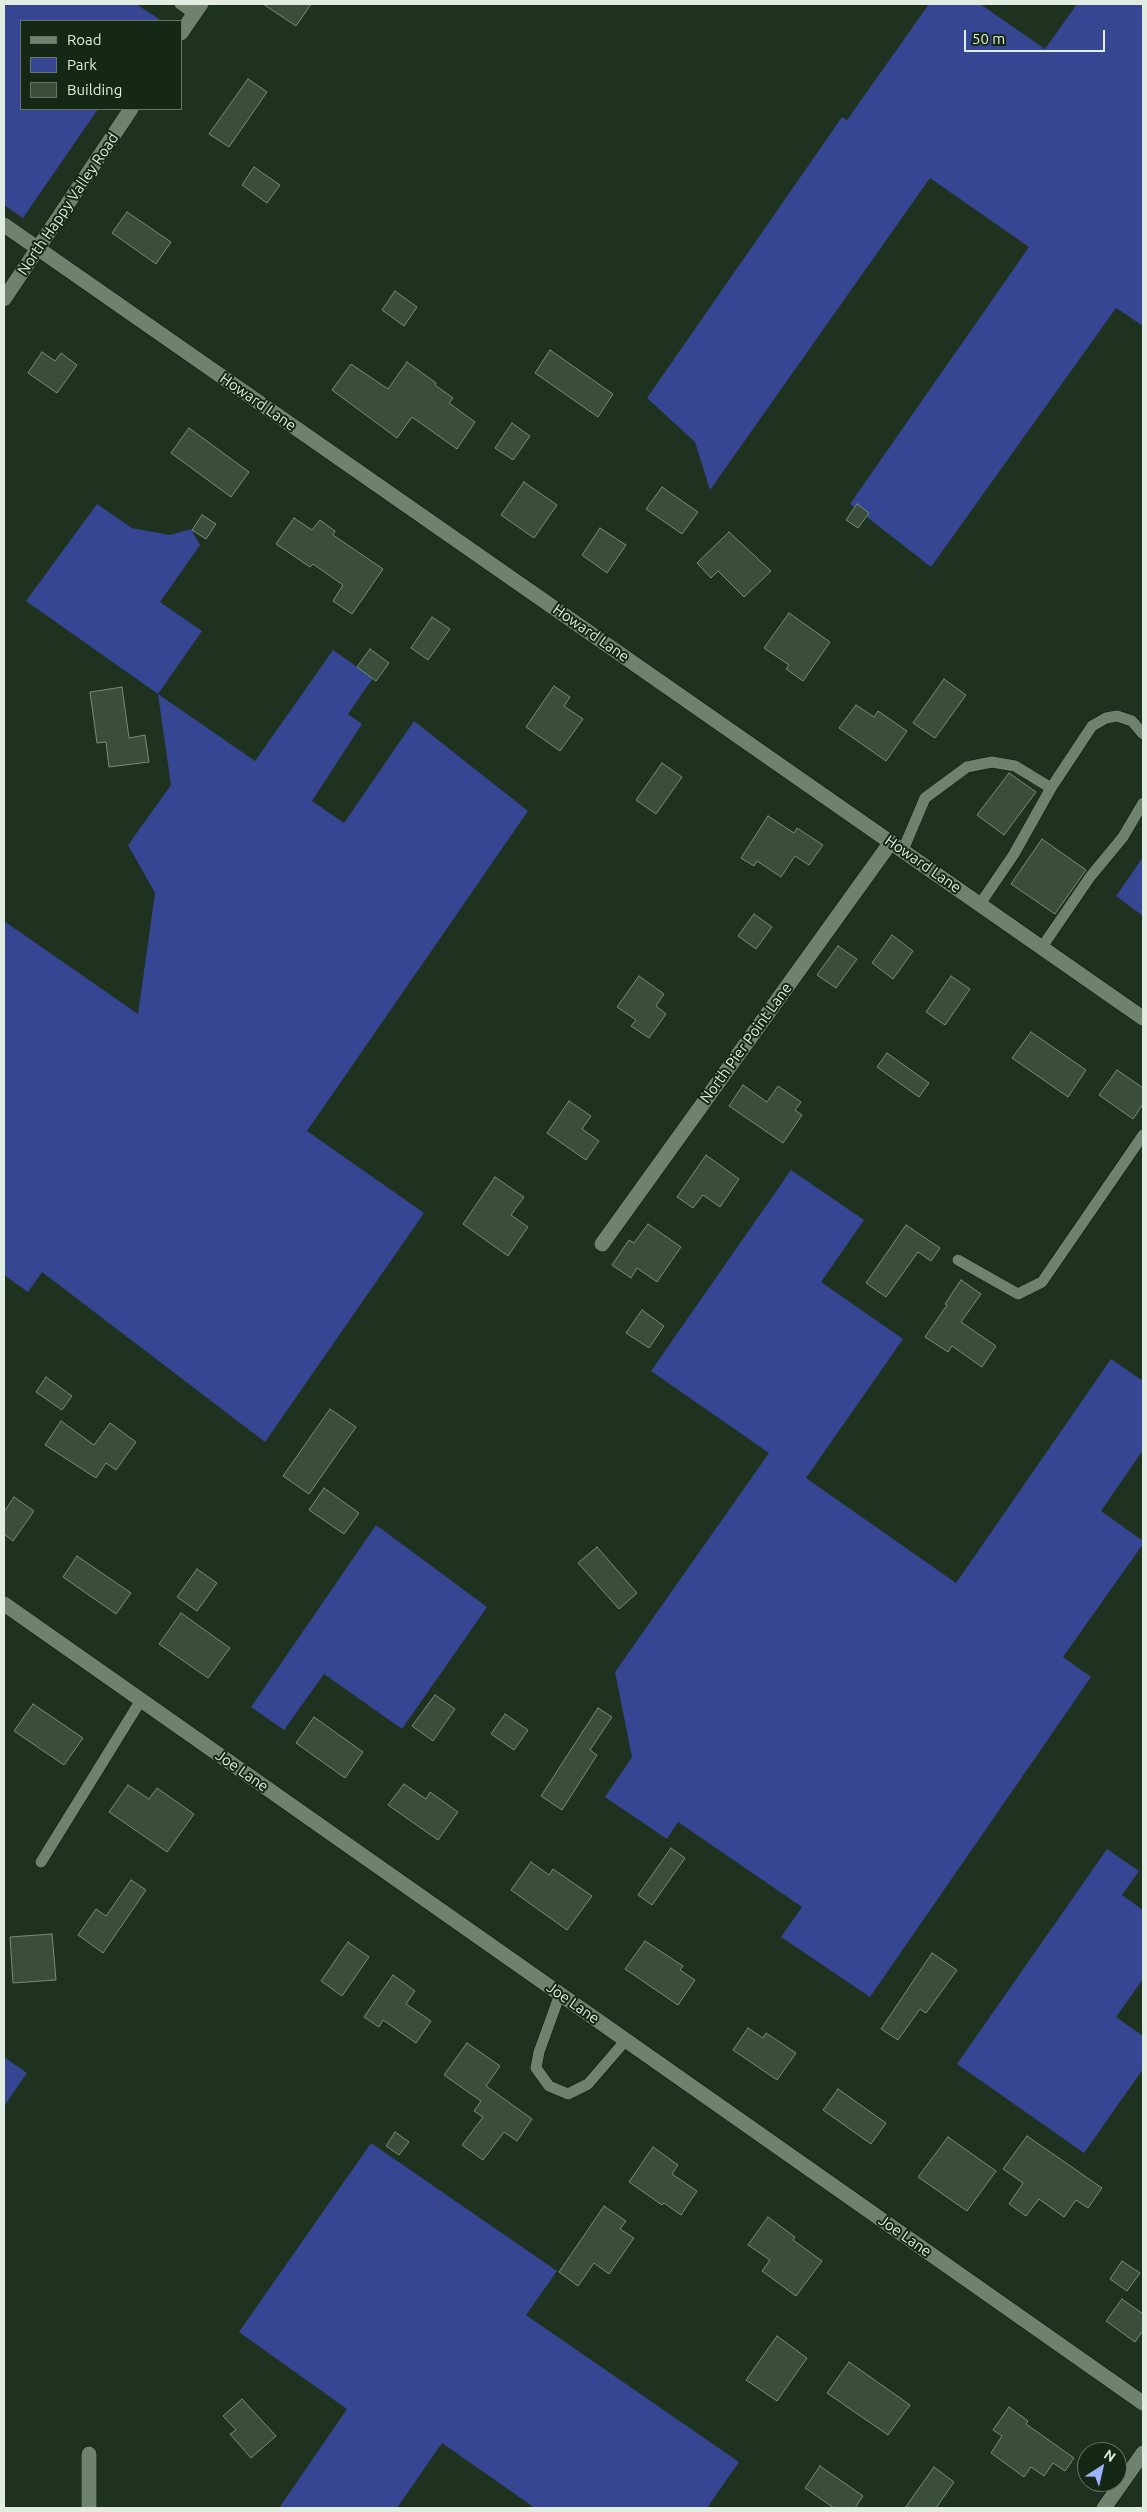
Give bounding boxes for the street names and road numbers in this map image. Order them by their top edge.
street label: North Happy Valley Road [14,129,122,279]
street label: Howard Lane [217,369,299,435]
street label: Howard Lane [550,600,632,666]
street label: Howard Lane [882,831,964,897]
street label: North Pier Point Lane [696,979,796,1107]
street label: Joe Lane [212,1746,272,1796]
street label: Joe Lane [543,1978,603,2028]
street label: Joe Lane [875,2211,935,2261]

